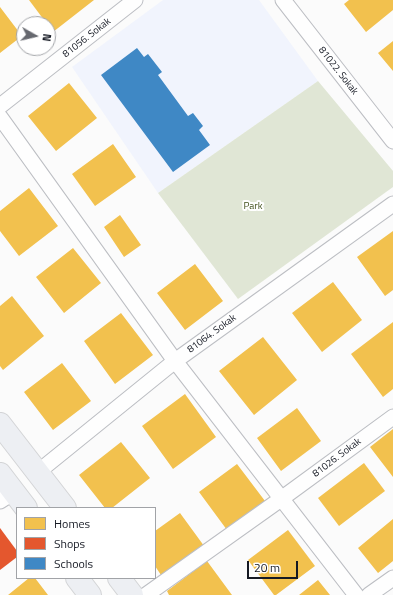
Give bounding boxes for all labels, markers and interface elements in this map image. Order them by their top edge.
north arrow [16,16,56,56]
street label: 81056. Sokak [61,16,113,60]
text: N [38,33,55,42]
street label: 81022. Sokak [316,45,360,97]
park label: Park [243,201,263,213]
street label: 81064. Sokak [185,312,239,356]
street label: 81026. Sokak [310,436,364,480]
legend [16,507,156,579]
text: Homes [54,514,90,533]
text: Shops [54,534,85,553]
scale bar [249,553,300,579]
text: Schools [54,554,93,573]
text: 20 m [254,558,280,577]

